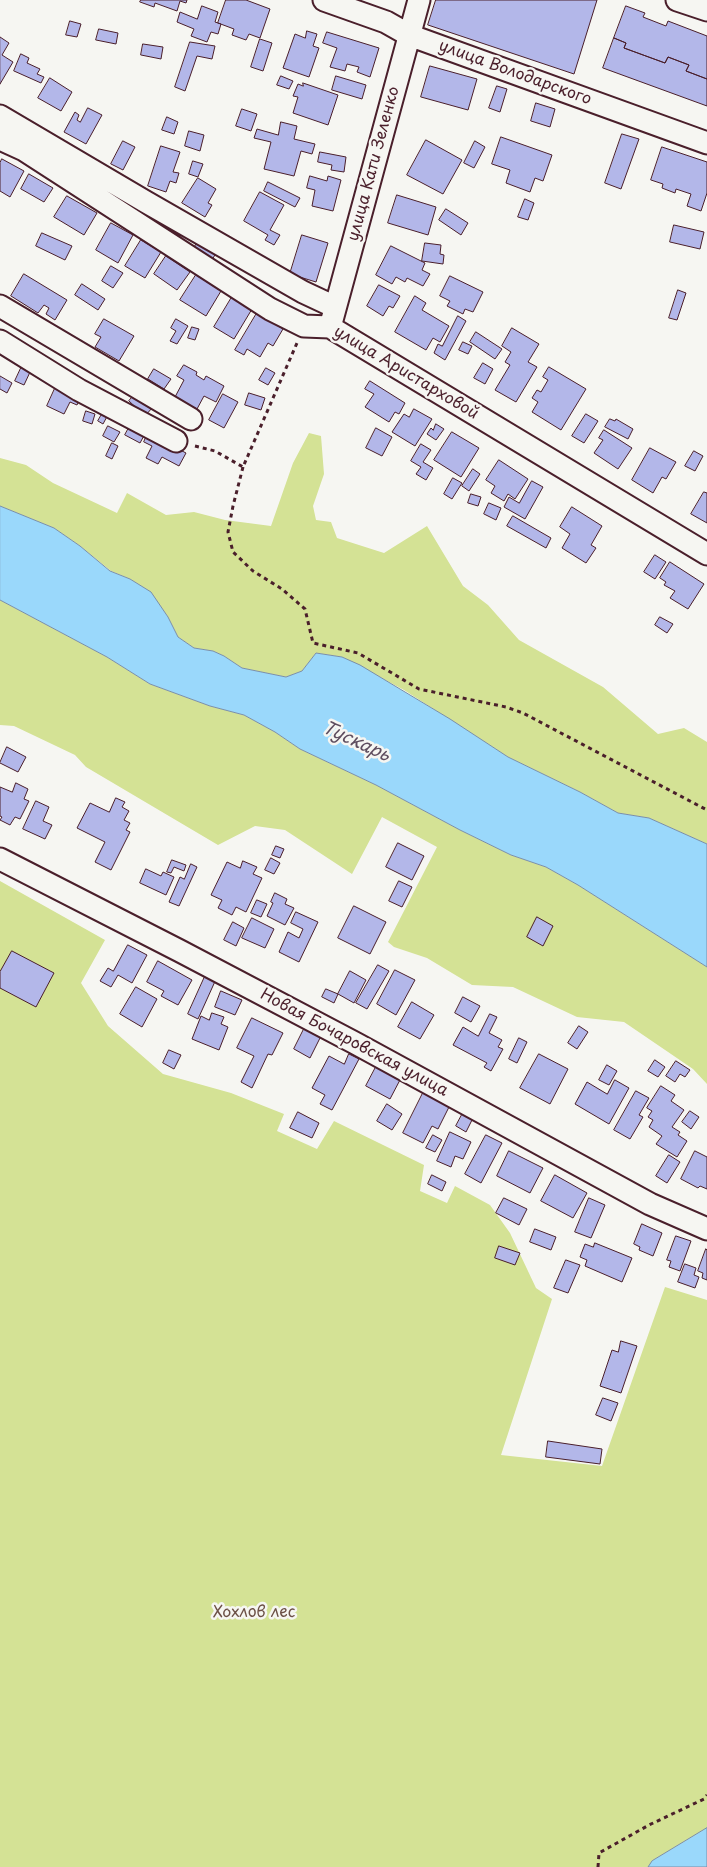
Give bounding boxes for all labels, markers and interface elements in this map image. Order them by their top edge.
street label: улица Володарского [436,36,594,110]
street label: улица Кати Зеленко [344,85,404,243]
street label: улица Аристарховой [330,322,482,424]
water label: Тускарь [319,717,393,767]
street label: Новая Бочаровская улица [257,985,451,1101]
park label: Хохлов лес [213,1603,295,1623]

